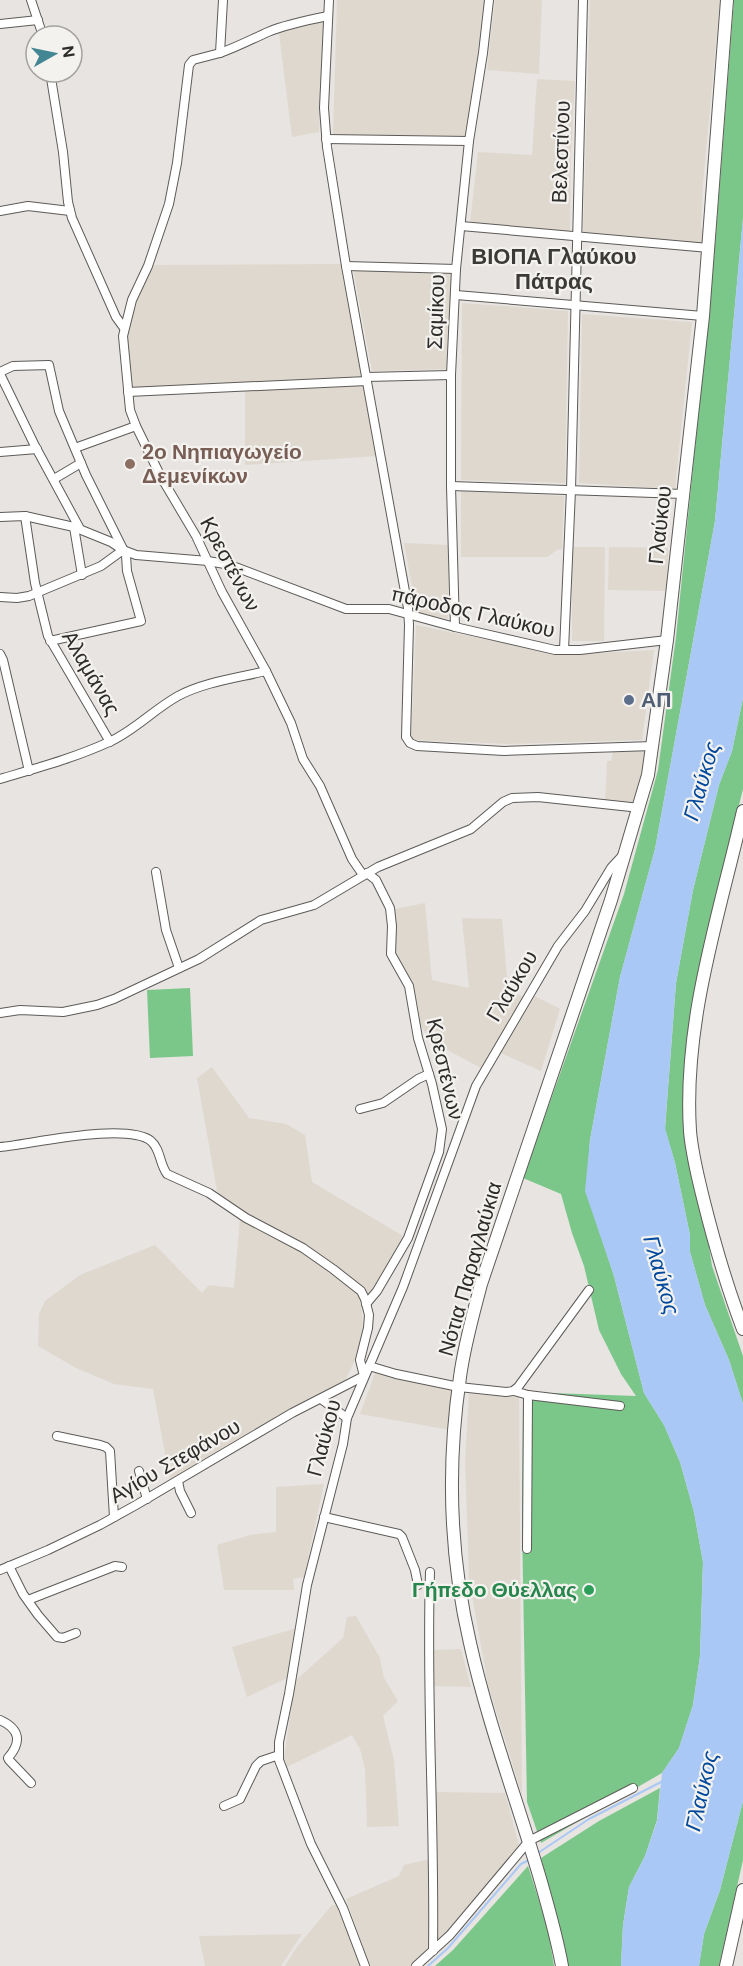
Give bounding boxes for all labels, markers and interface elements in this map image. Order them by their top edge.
north arrow [24,24,84,84]
text: N [57,44,80,59]
street label: Βελεστίνου [545,100,577,204]
district label: ΒΙΟΠΑ Γλαύκου Πάτρας [471,242,637,296]
street label: Σαμίκου [421,274,451,350]
place label: 2ο Νηπιαγωγείο Δεμενίκων [142,438,302,490]
marker: 2ο Νηπιαγωγείο Δεμενίκων [123,457,137,471]
street label: Γλαύκου [642,484,678,566]
street label: Κρεστένων [193,512,267,616]
street label: πάροδος Γλαύκου [388,580,558,644]
street label: Αλαμάνας [56,626,126,720]
place label: ΑΠ [641,686,671,714]
marker: ΑΠ [622,693,636,707]
water label: Γλαύκος [676,738,727,824]
street label: Γλαύκου [480,945,544,1027]
street label: Κρεστένων [420,1016,470,1122]
street label: Νότια Παραγλαύκια [432,1179,508,1359]
water label: Γλαύκος [636,1232,687,1319]
street label: Γλαύκου [300,1396,348,1480]
street label: Αγίου Στεφάνου [105,1412,245,1510]
place label: Γήπεδο Θύελλας [412,1576,577,1604]
marker: Γήπεδο Θύελλας [582,1583,596,1597]
water label: Γλαύκος [678,1748,725,1834]

